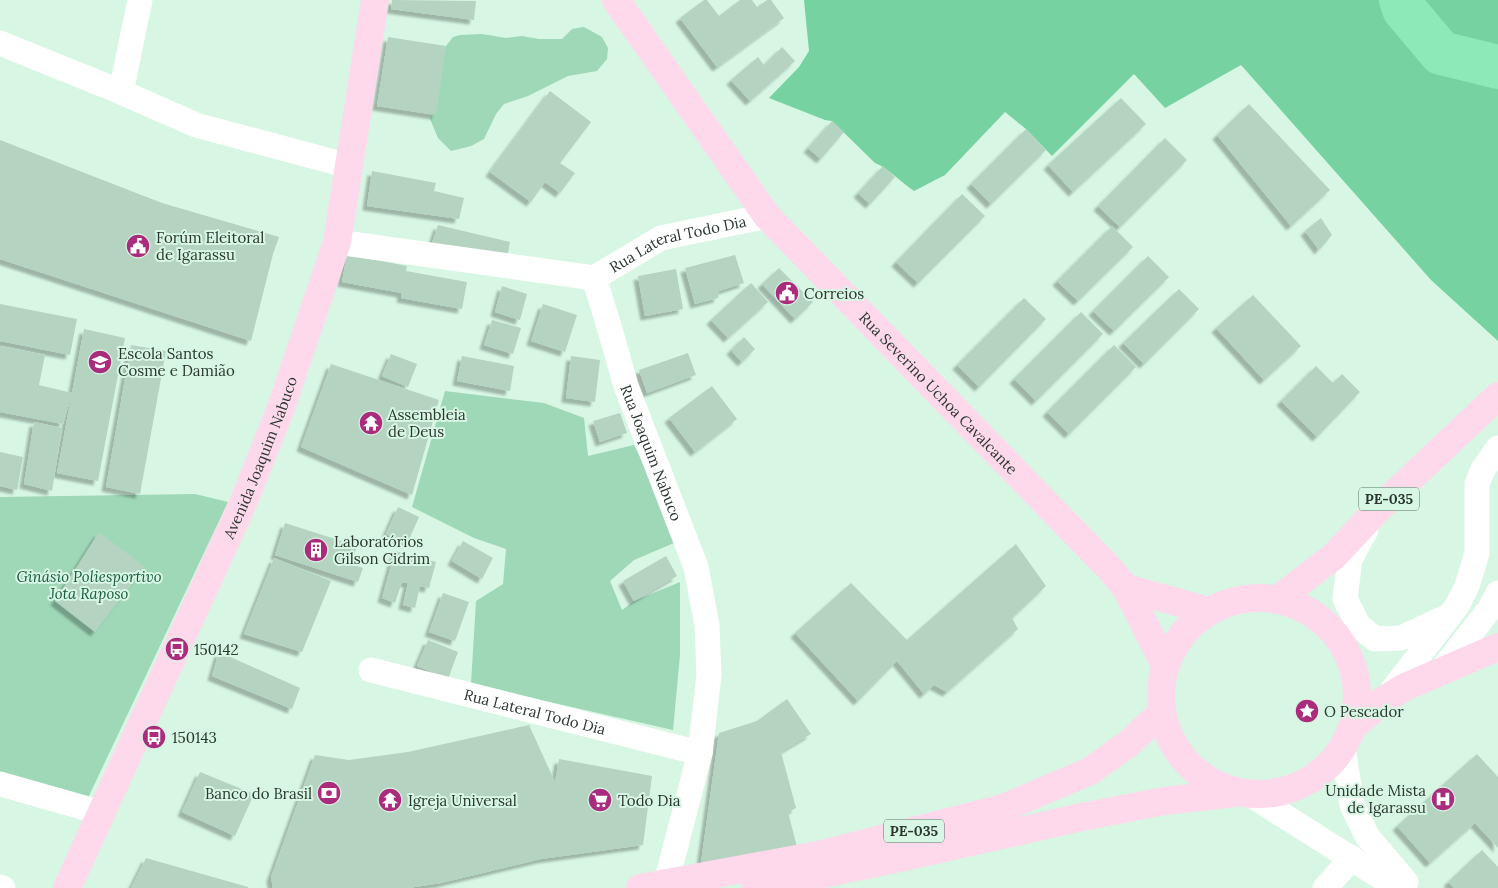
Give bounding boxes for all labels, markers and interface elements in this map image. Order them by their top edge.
street label: Rua Lateral Todo Dia [606,211,748,276]
place label: Forúm Eleitoral de Igarassu [156,228,264,264]
public building icon: Forúm Eleitoral de Igarassu [125,233,151,259]
public building icon: Correios [774,280,800,306]
place label: Correios [804,284,864,303]
street label: Rua Severino Uchoa Cavalcante [856,307,1022,478]
place label: Escola Santos Cosme e Damião [118,344,235,380]
school or university icon: Escola Santos Cosme e Damião [87,349,113,375]
street label: Avenida Joaquim Nabuco [218,373,301,542]
street label: Rua Joaquim Nabuco [617,382,687,524]
place label: Assembleia de Deus [387,405,466,441]
temple icon: Assembleia de Deus [358,410,384,436]
road number: PE-035 [1359,488,1419,510]
place label: Laboratórios Gilson Cidrim [334,532,430,568]
building icon: Laboratórios Gilson Cidrim [303,537,329,563]
park label: Ginásio Poliesportivo Jota Raposo [16,567,162,603]
bus stop icon: 150142 [164,636,190,662]
place label: 150142 [194,640,239,659]
street label: Rua Lateral Todo Dia [462,684,608,738]
place icon: O Pescador [1294,698,1320,724]
place label: O Pescador [1324,702,1404,721]
bus stop icon: 150143 [141,724,167,750]
place label: 150143 [172,728,217,747]
bank icon: Banco do Brasil [316,780,342,806]
place label: Unidade Mista de Igarassu [1325,781,1426,817]
place label: Banco do Brasil [205,784,312,803]
hospital icon: Unidade Mista de Igarassu [1430,786,1456,812]
temple icon: Igreja Universal [377,787,403,813]
supermarket icon: Todo Dia [587,787,613,813]
place label: Igreja Universal [408,791,517,810]
place label: Todo Dia [618,791,681,810]
road number: PE-035 [884,819,944,842]

